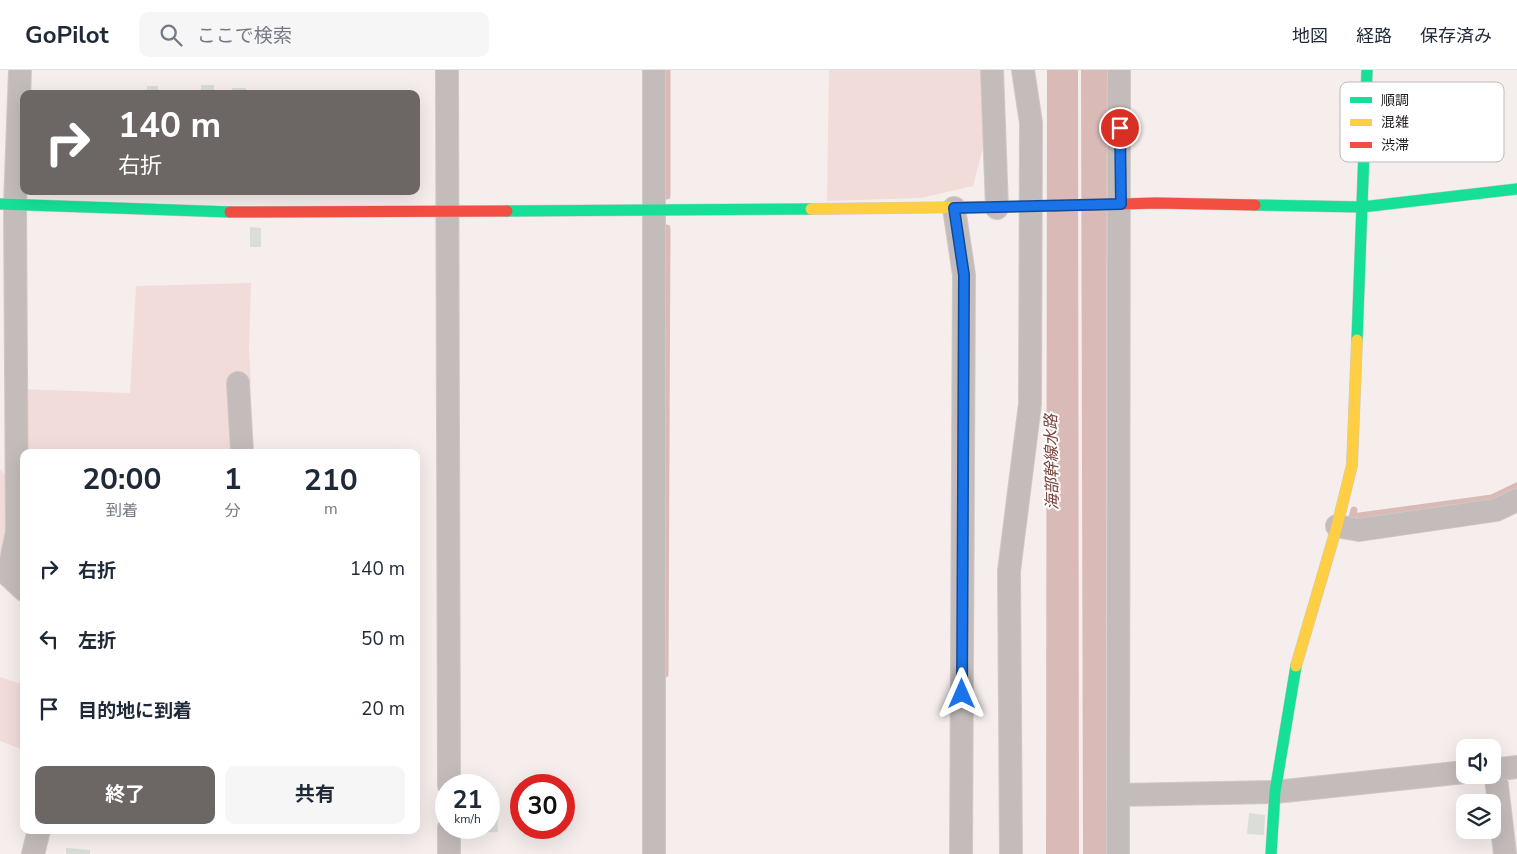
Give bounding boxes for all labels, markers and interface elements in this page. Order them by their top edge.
search box [139,12,489,57]
text: GoPilot [25,19,109,51]
icon: search [157,21,185,49]
text: ここで検索 [197,23,292,49]
text: 地図 [1292,24,1328,48]
text: 経路 [1356,24,1392,48]
text: 保存済み [1420,24,1492,48]
legend [1340,82,1504,162]
text: 順調 [1381,91,1409,110]
text: 140 m [118,102,221,149]
pin [1099,107,1141,149]
icon: right [35,110,100,175]
text: 混雑 [1381,113,1409,132]
icon: arrive [1106,114,1134,142]
text: 渋滞 [1381,136,1409,155]
text: 右折 [118,151,162,181]
water label: 海部幹線水路 [1040,412,1064,510]
text: 20:00 [82,459,162,500]
text: 1 [224,459,242,500]
text: 210 [304,460,358,501]
text: m [324,498,338,520]
text: 到着 [106,500,138,522]
text: 分 [225,500,241,522]
icon: right [35,555,63,583]
text: 140 m [350,556,405,582]
text: 右折 [78,558,116,584]
icon: left [35,625,63,653]
text: 50 m [361,626,405,652]
text: 左折 [78,628,116,654]
position arrow [935,667,987,719]
icon: arrive [35,695,63,723]
text: 20 m [361,696,405,722]
text: 目的地に到着 [78,698,192,724]
map controls [1456,739,1501,839]
button: sound [1456,739,1501,784]
button: 終了 [35,766,215,824]
button: 共有 [225,766,405,824]
speed limit sign: 30 [510,774,575,839]
text: 21 [452,783,483,817]
button: layers [1456,794,1501,839]
text: km/h [454,811,481,827]

